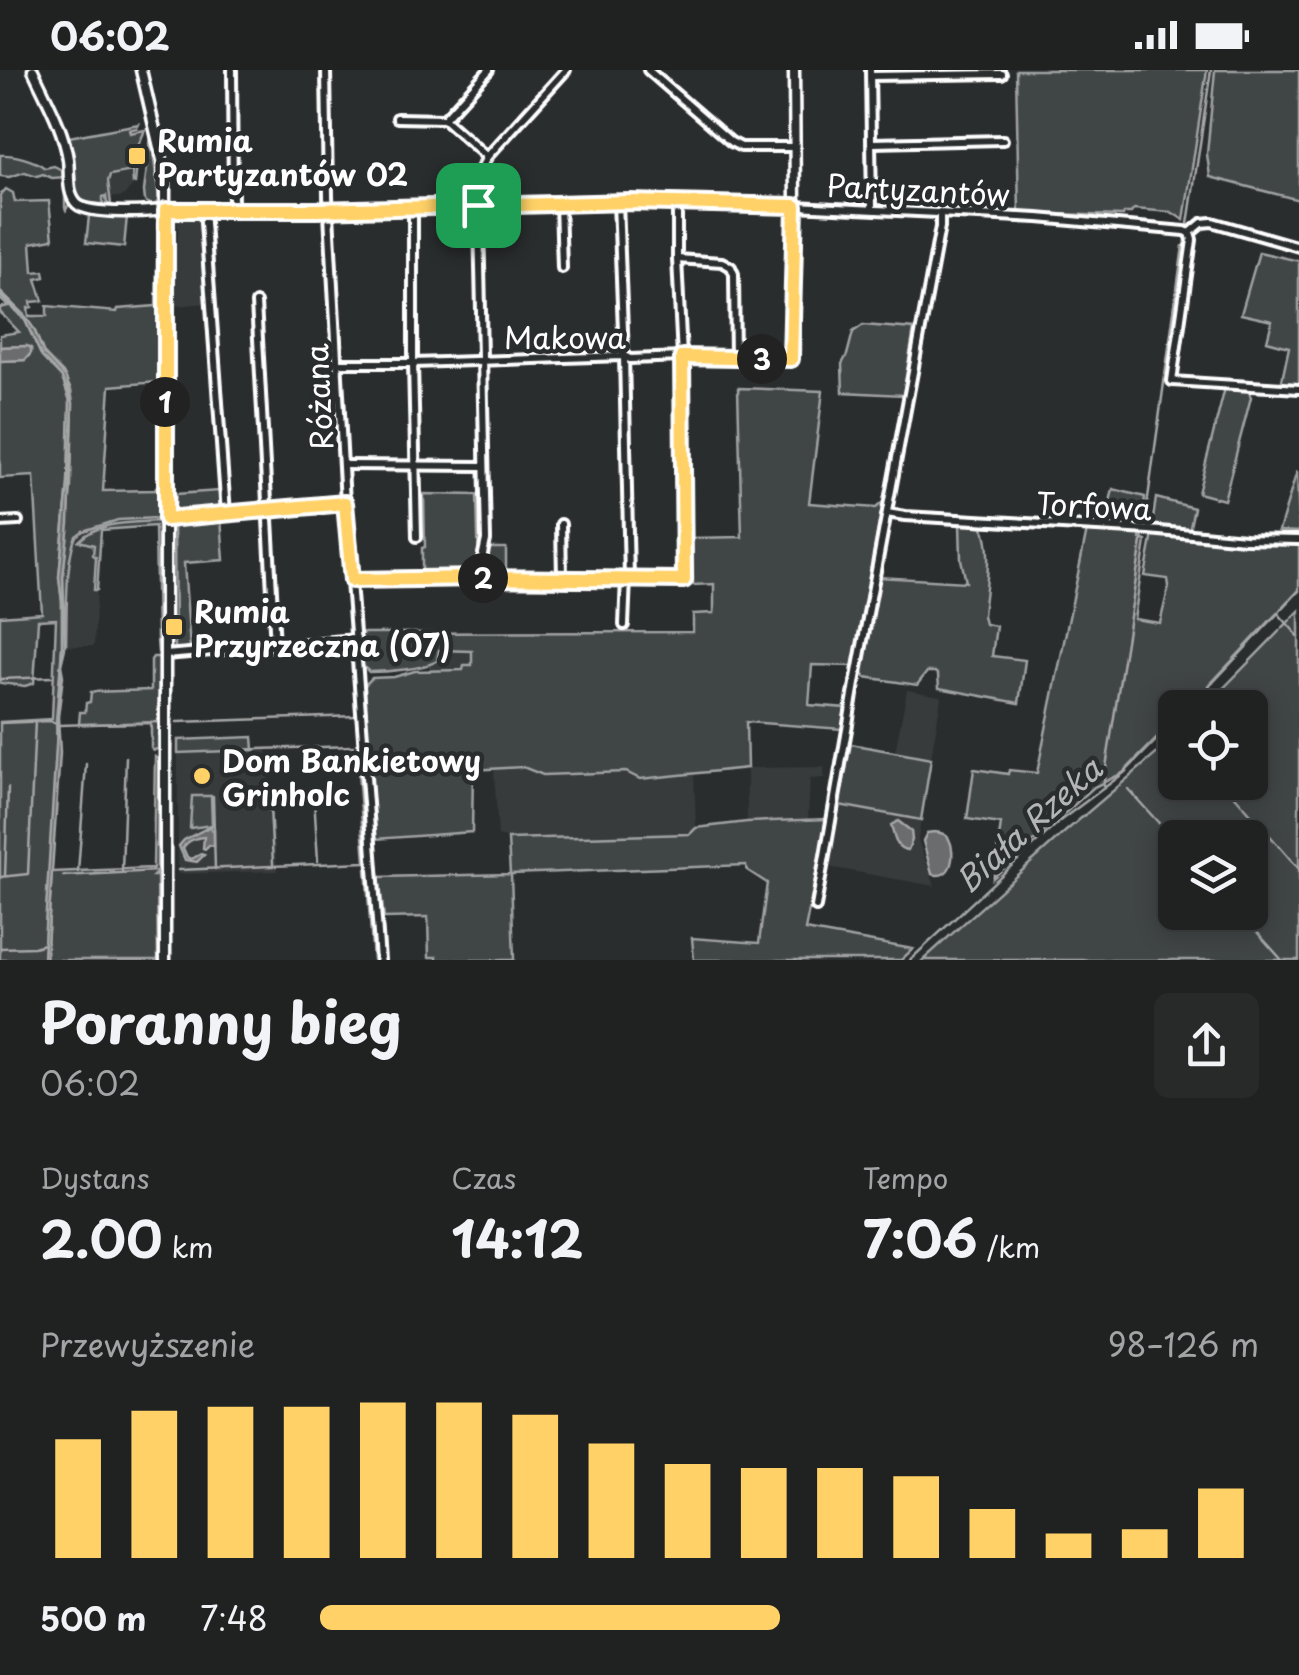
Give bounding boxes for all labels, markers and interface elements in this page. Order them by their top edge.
text: 06:02 [50,7,170,64]
place label: Rumia Partyzantów 02 [157,117,408,196]
marker: Rumia Partyzantów 02 [126,145,148,167]
street label: Partyzantów [825,162,1011,216]
pin [436,163,521,248]
icon: arrive [451,178,506,233]
street label: Makowa [504,314,626,359]
pin: 3 [737,334,787,384]
text: 3 [753,337,771,380]
street label: Różana [293,343,343,451]
pin: 1 [140,377,190,427]
text: 1 [158,380,172,423]
street label: Torfowa [1035,480,1153,531]
pin: 2 [458,553,508,603]
text: 2 [473,556,493,599]
place label: Rumia Przyrzeczna (07) [194,588,451,667]
marker: Rumia Przyrzeczna (07) [163,616,185,638]
map controls [1158,690,1268,930]
button: locate [1158,690,1268,800]
place label: Dom Bankietowy Grinholc [222,737,481,816]
water label: Biała Rzeka [944,744,1113,903]
marker: Dom Bankietowy Grinholc [191,765,213,787]
button: layers [1158,820,1268,930]
text: Poranny bieg [40,980,402,1063]
button: share [1154,993,1259,1098]
text: 06:02 [40,1059,140,1107]
text: Dystans [40,1156,149,1199]
text: Czas [451,1156,516,1199]
text: Tempo [863,1156,948,1199]
text: 2.00 [40,1199,162,1275]
text: 14:12 [451,1199,583,1275]
text: 7:06 [863,1199,978,1275]
text: km [162,1225,214,1268]
text: /km [978,1225,1040,1268]
text: Przewyższenie [40,1320,255,1368]
text: 98–126 m [1108,1320,1259,1368]
text: 500 m [40,1594,146,1642]
text: 7:48 [200,1594,268,1642]

